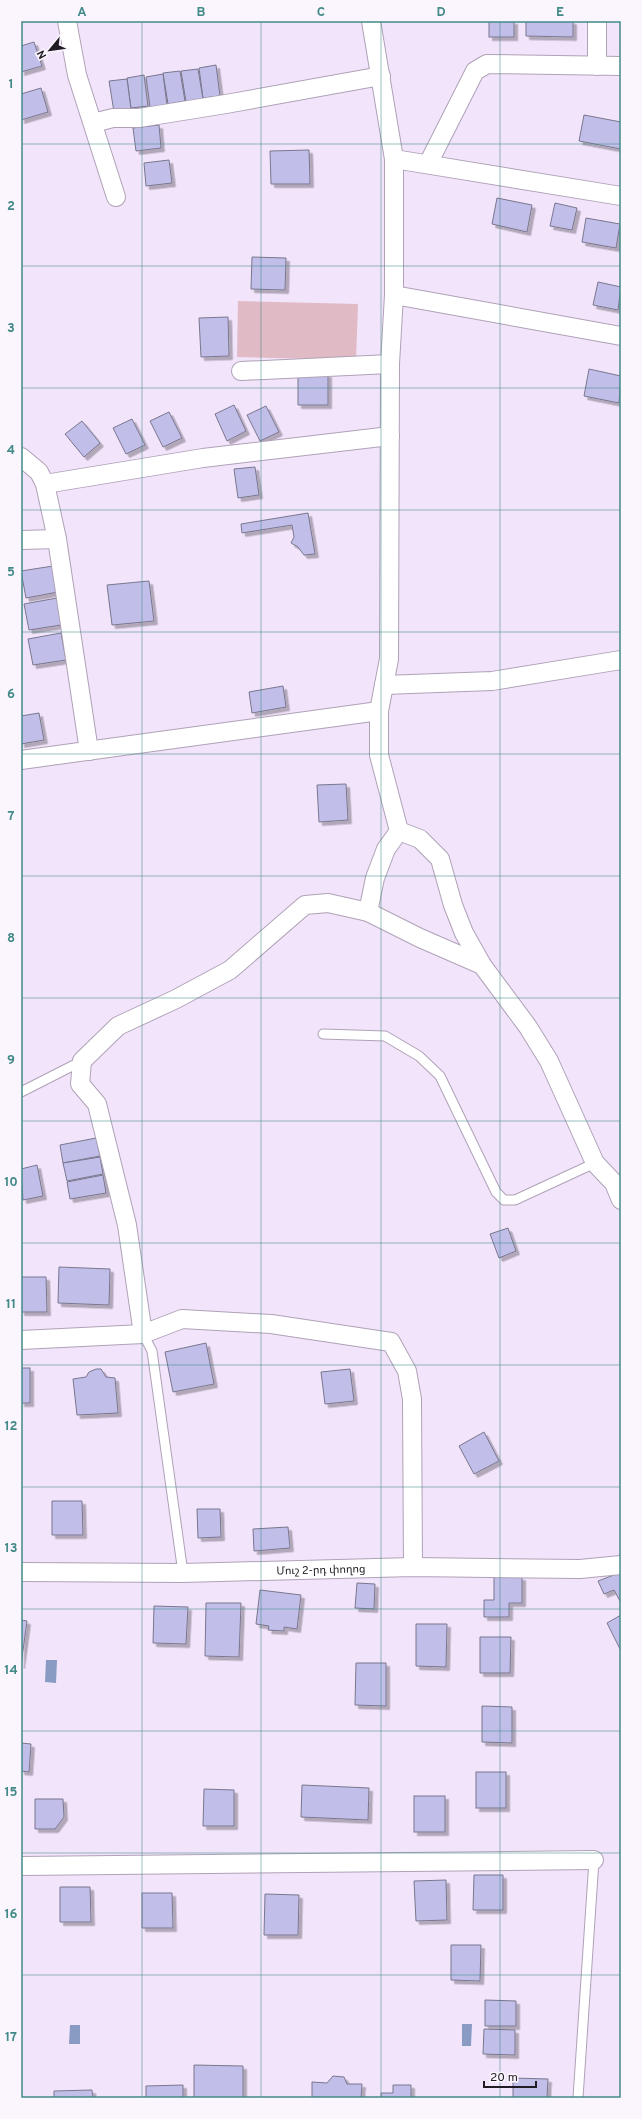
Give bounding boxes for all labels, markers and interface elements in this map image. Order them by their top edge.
text: A [77,5,87,21]
text: B [197,5,206,21]
text: C [317,5,325,21]
text: D [436,5,446,21]
text: E [556,5,564,21]
north arrow [30,30,70,70]
text: N [34,48,50,61]
text: 1 [8,77,14,93]
text: 2 [7,199,15,215]
text: 3 [7,321,15,337]
text: 4 [7,443,15,459]
text: 5 [7,565,15,581]
text: 6 [7,687,15,703]
text: 7 [8,809,15,825]
text: 8 [7,931,15,947]
text: 9 [7,1053,15,1069]
text: 10 [4,1175,18,1191]
text: 11 [6,1297,16,1313]
text: 12 [4,1419,18,1435]
text: 13 [5,1541,18,1557]
street label: Մուշ 2-րդ փողոց [276,1562,366,1579]
text: 14 [4,1663,18,1679]
text: 15 [4,1785,18,1801]
text: 16 [4,1907,18,1923]
text: 17 [5,2030,17,2046]
scale bar [484,2063,536,2089]
text: 20 m [490,2070,518,2086]

